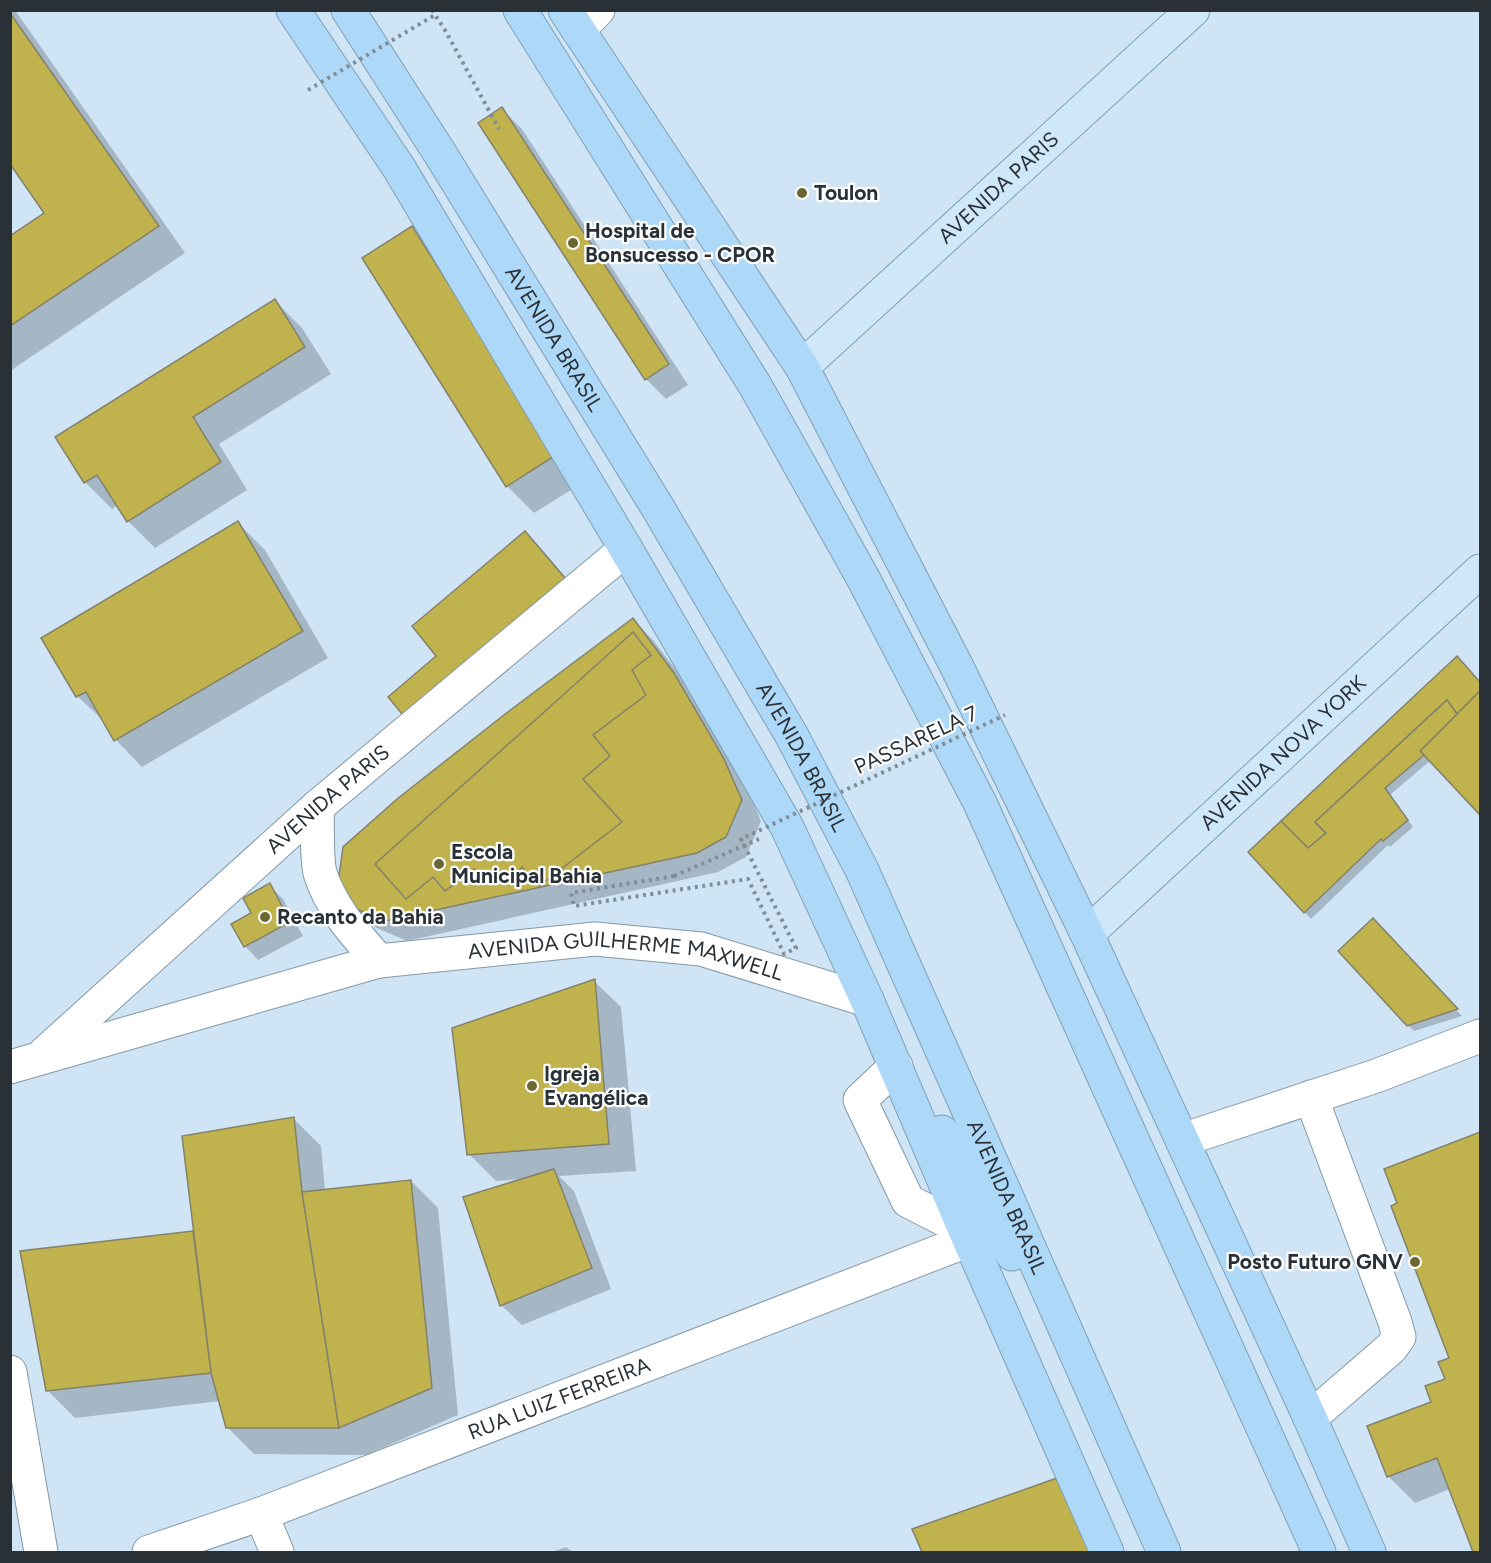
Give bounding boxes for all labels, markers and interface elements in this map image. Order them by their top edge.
street label: AVENIDA PARIS [933,126,1064,249]
place label: Toulon [814,180,878,205]
marker: Toulon [795,186,809,200]
place label: Hospital de Bonsucesso - CPOR [585,218,775,267]
marker: Hospital de Bonsucesso - CPOR [566,236,580,250]
street label: AVENIDA BRASIL [500,261,609,416]
street label: AVENIDA NOVA YORK [1195,670,1371,835]
street label: AVENIDA BRASIL [751,678,853,835]
street label: PASSARELA 7 [850,700,982,779]
street label: AVENIDA PARIS [261,739,394,859]
place label: Escola Municipal Bahia [451,839,602,888]
marker: Escola Municipal Bahia [432,857,446,871]
place label: Recanto da Bahia [277,904,444,929]
marker: Recanto da Bahia [258,910,272,924]
street label: AVENIDA GUILHERME MAXWELL [466,926,786,986]
place label: Igreja Evangélica [544,1061,648,1110]
marker: Igreja Evangélica [525,1079,539,1093]
street label: AVENIDA BRASIL [962,1116,1052,1278]
place label: Posto Futuro GNV [1227,1249,1403,1274]
marker: Posto Futuro GNV [1408,1255,1422,1269]
street label: RUA LUIZ FERREIRA [464,1352,654,1445]

